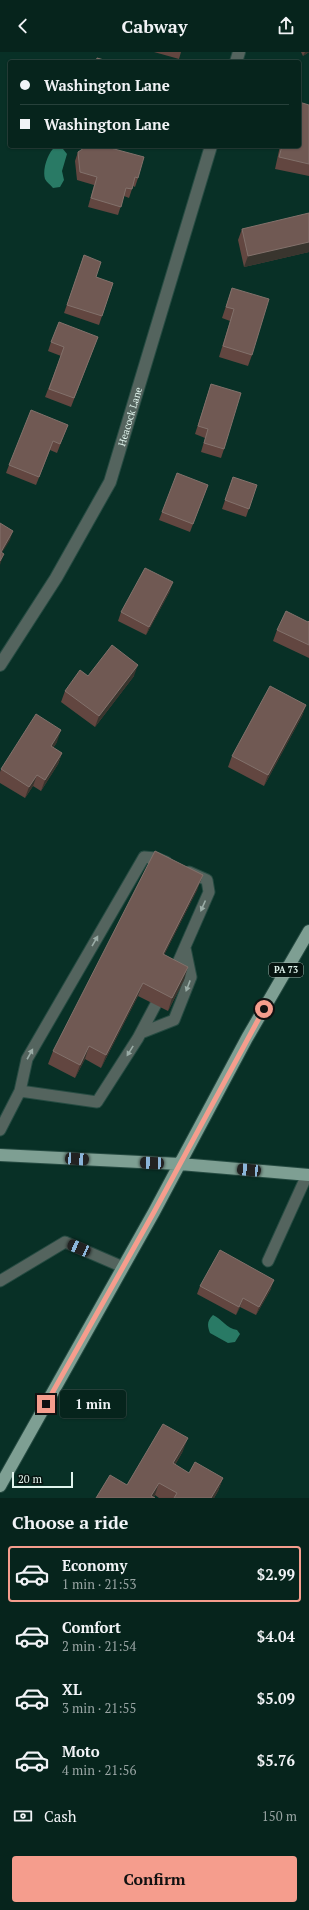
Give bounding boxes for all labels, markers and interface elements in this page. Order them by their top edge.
text: Cabway [122,14,187,38]
icon: back [12,15,34,37]
icon: share [275,15,297,37]
text: Washington Lane [44,75,170,95]
text: Washington Lane [44,114,170,134]
street label: Heacock Lane [115,385,145,448]
one-way arrow [200,900,207,912]
one-way arrow [92,935,99,947]
road number: PA 73 [269,963,303,977]
one-way arrow [184,980,190,992]
route start [255,1000,273,1018]
one-way arrow [126,1046,134,1056]
one-way arrow [27,1048,33,1060]
car [65,1152,89,1166]
car [140,1157,164,1169]
car [237,1163,261,1177]
car [66,1238,92,1258]
callout: 1 min [60,1390,126,1418]
route end [37,1395,55,1413]
text: 1 min [75,1395,111,1413]
scale bar [12,1470,73,1489]
text: 20 m [18,1472,42,1486]
text: Choose a ride [12,1510,128,1534]
text: Economy [62,1555,127,1575]
icon: car [14,1556,50,1592]
text: $2.99 [257,1564,295,1584]
text: 1 min · 21:53 [62,1575,136,1593]
text: Comfort [62,1617,121,1637]
icon: car [14,1618,50,1654]
text: $4.04 [257,1626,295,1646]
text: 2 min · 21:54 [62,1637,136,1655]
text: XL [62,1679,82,1699]
icon: car [14,1680,50,1716]
text: $5.09 [257,1688,295,1708]
text: 3 min · 21:55 [62,1699,136,1717]
text: Moto [62,1741,100,1761]
icon: car [14,1742,50,1778]
text: $5.76 [257,1750,295,1770]
text: 4 min · 21:56 [62,1761,136,1779]
icon: cash [12,1805,34,1827]
text: Cash [44,1806,77,1826]
text: 150 m [262,1807,297,1825]
button: Confirm [12,1856,297,1902]

